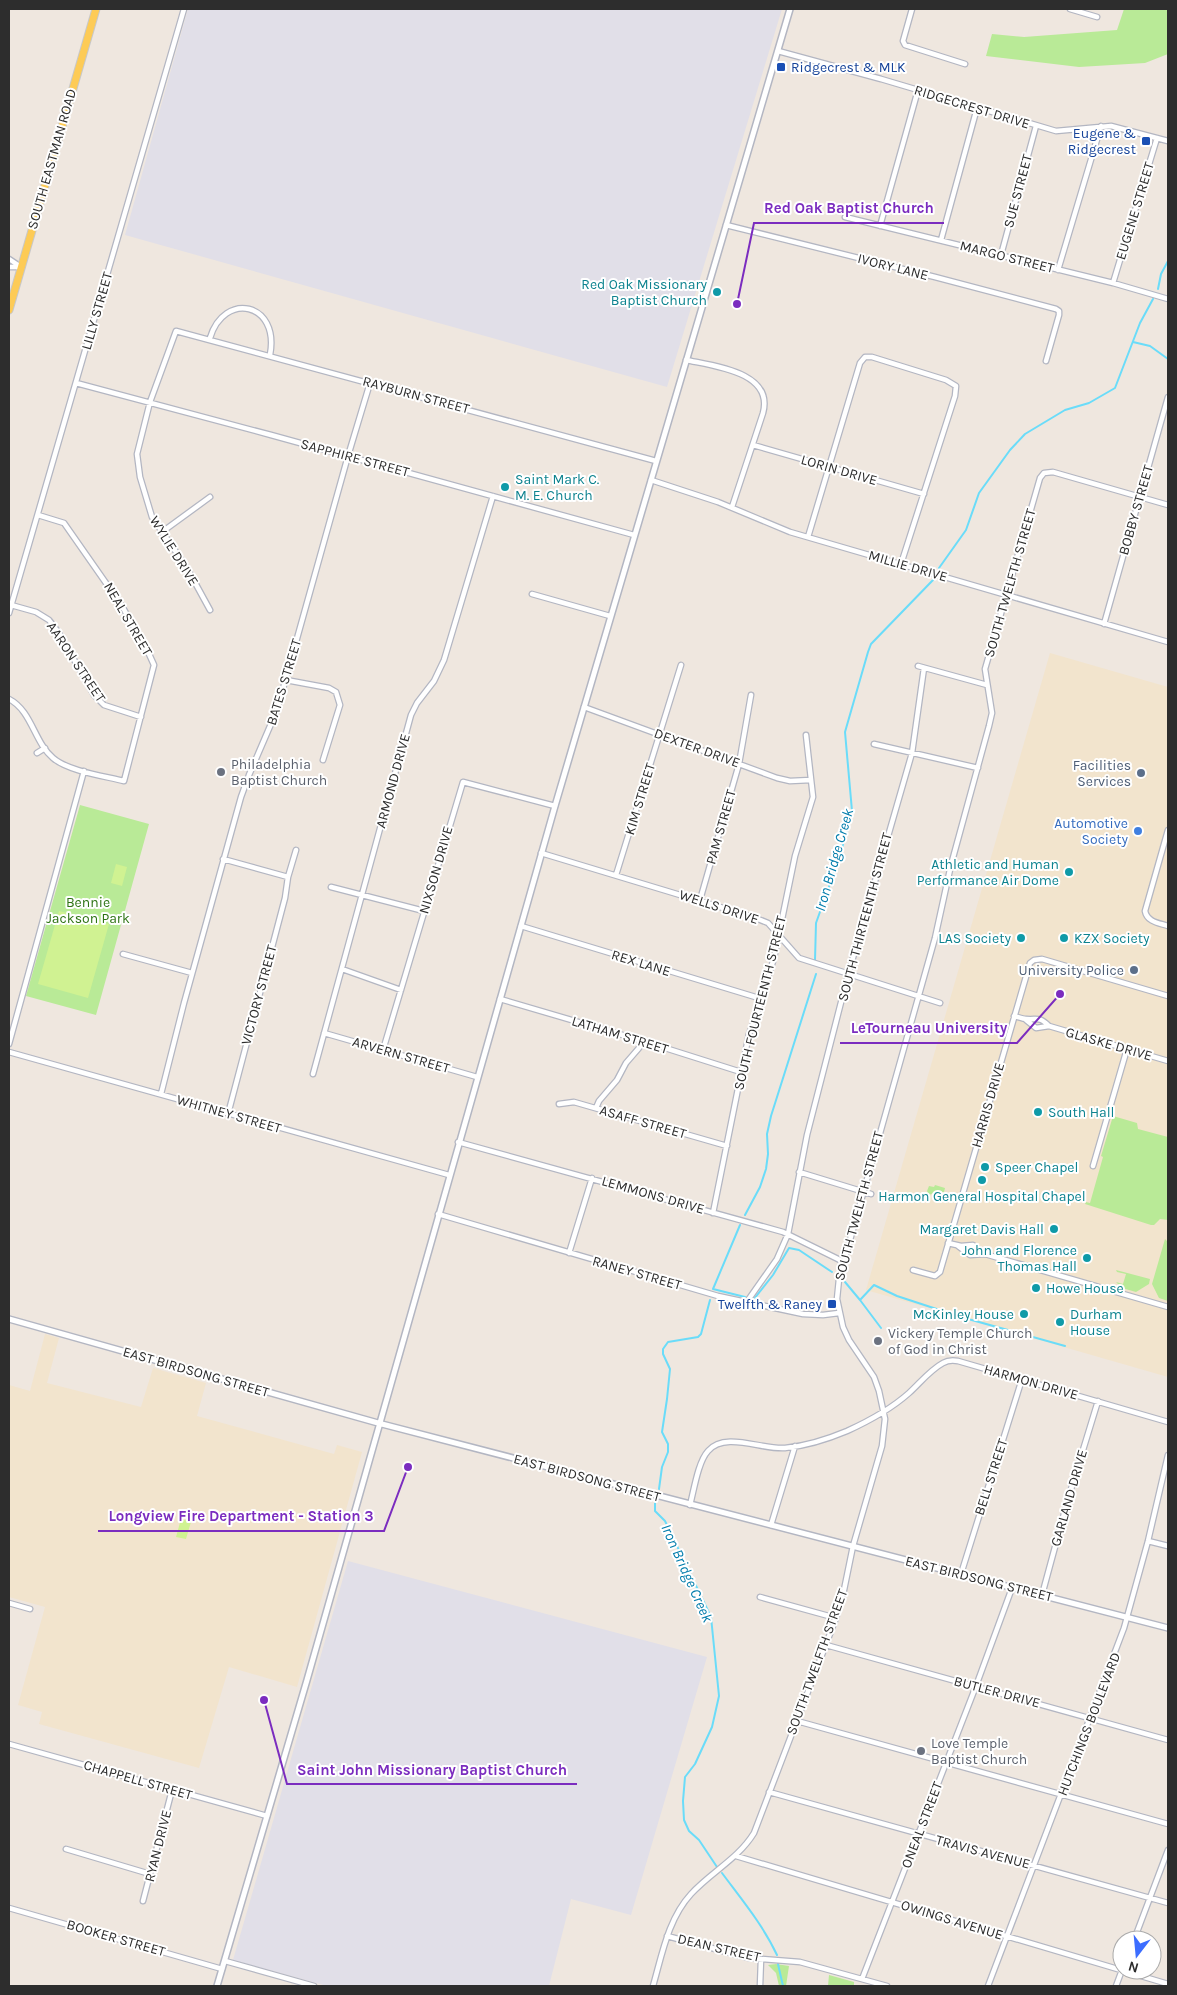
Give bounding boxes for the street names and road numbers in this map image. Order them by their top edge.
street label: RIDGECREST DRIVE [912,81,1032,133]
street label: SOUTH EASTMAN ROAD [24,87,80,231]
street label: SUE STREET [1000,152,1036,230]
street label: EUGENE STREET [1112,160,1158,262]
street label: MARGO STREET [958,237,1056,277]
street label: IVORY LANE [856,250,930,284]
street label: LILLY STREET [78,270,116,352]
street label: RAYBURN STREET [361,373,471,417]
street label: SAPPHIRE STREET [299,435,411,481]
street label: LORIN DRIVE [799,451,879,489]
street label: BOBBY STREET [1115,463,1157,557]
street label: SOUTH TWELFTH STREET [981,507,1039,659]
street label: WYLIE DRIVE [146,513,202,589]
street label: MILLIE DRIVE [867,547,949,585]
street label: NEAL STREET [100,579,156,659]
street label: AARON STREET [43,619,109,705]
street label: BATES STREET [263,637,305,727]
street label: DEXTER DRIVE [652,725,742,771]
street label: ARMOND DRIVE [372,732,414,830]
street label: KIM STREET [621,761,659,837]
street label: PAM STREET [702,788,740,866]
street label: NIXSON DRIVE [415,824,457,916]
street label: SOUTH THIRTEENTH STREET [834,831,896,1003]
street label: WELLS DRIVE [677,886,761,928]
street label: SOUTH FOURTEENTH STREET [730,914,790,1092]
street label: VICTORY STREET [237,943,281,1047]
street label: REX LANE [609,946,673,980]
street label: LATHAM STREET [570,1012,670,1058]
street label: GLASKE DRIVE [1064,1024,1154,1064]
street label: ARVERN STREET [350,1033,452,1077]
street label: HARRIS DRIVE [968,1060,1008,1150]
street label: WHITNEY STREET [175,1091,283,1137]
street label: ASAFF STREET [598,1102,688,1142]
street label: SOUTH TWELFTH STREET [831,1129,887,1283]
street label: LEMMONS DRIVE [600,1172,706,1218]
street label: RANEY STREET [591,1252,683,1294]
street label: EAST BIRDSONG STREET [121,1343,271,1401]
street label: HARMON DRIVE [982,1360,1080,1404]
street label: BELL STREET [971,1436,1011,1518]
street label: GARLAND DRIVE [1047,1448,1091,1548]
street label: EAST BIRDSONG STREET [512,1450,662,1506]
street label: EAST BIRDSONG STREET [904,1552,1054,1606]
street label: SOUTH TWELFTH STREET [783,1587,851,1737]
street label: HUTCHINGS BOULEVARD [1054,1650,1124,1798]
street label: BUTLER DRIVE [952,1672,1042,1712]
street label: CHAPPELL STREET [82,1756,194,1804]
street label: ONEAL STREET [898,1779,946,1871]
street label: RYAN DRIVE [141,1808,175,1884]
street label: TRAVIS AVENUE [934,1831,1032,1873]
street label: OWINGS AVENUE [899,1896,1005,1944]
street label: BOOKER STREET [65,1916,167,1960]
street label: DEAN STREET [676,1930,762,1966]

